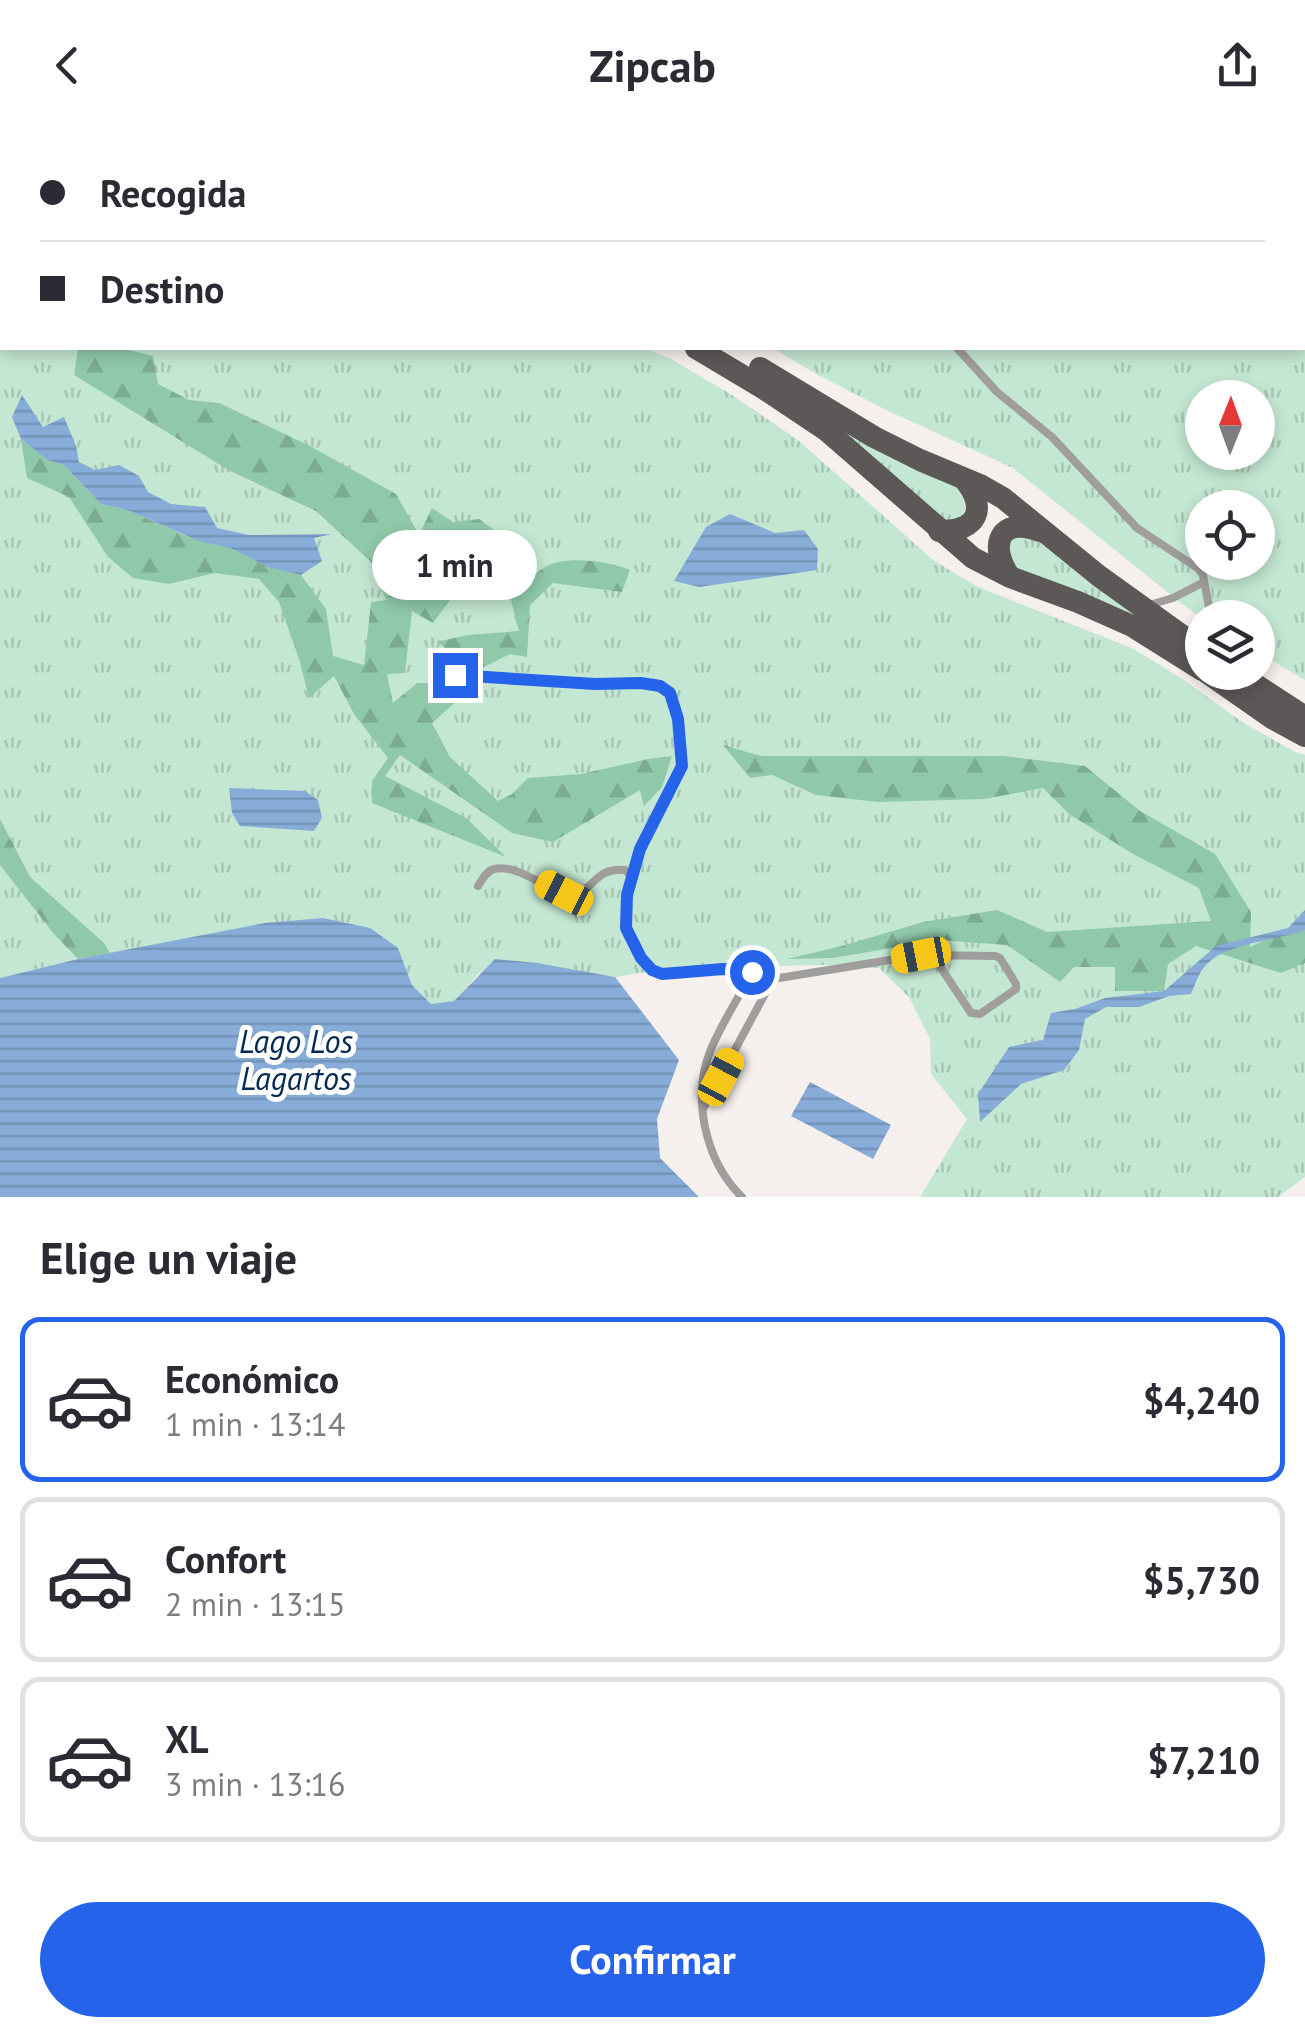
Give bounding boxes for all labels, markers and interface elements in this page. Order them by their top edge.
text: Zipcab [589,36,716,94]
icon: back [40,38,95,93]
icon: share [1210,38,1265,93]
text: Recogida [100,168,246,217]
text: Destino [100,264,225,313]
north arrow [1185,380,1275,470]
map controls [1185,380,1275,690]
button: locate [1185,490,1275,580]
callout: 1 min [372,530,538,600]
text: 1 min [415,544,494,586]
button: layers [1185,600,1275,690]
route end [433,653,478,698]
car [530,866,598,920]
car [889,935,953,975]
route start [730,950,775,995]
water label: Lago Los Lagartos [239,1020,353,1099]
car [694,1043,748,1111]
text: Elige un viaje [40,1228,297,1286]
text: Económico [165,1354,339,1403]
icon: car [45,1355,135,1445]
text: $4,240 [1143,1375,1260,1424]
text: 1 min · 13:14 [165,1403,345,1445]
text: Confort [165,1534,286,1583]
icon: car [45,1535,135,1625]
text: $5,730 [1143,1555,1260,1604]
text: 2 min · 13:15 [165,1583,345,1625]
text: XL [165,1714,209,1763]
icon: car [45,1715,135,1805]
text: $7,210 [1147,1735,1260,1784]
text: 3 min · 13:16 [165,1763,345,1805]
button: Confirmar [40,1902,1265,2017]

